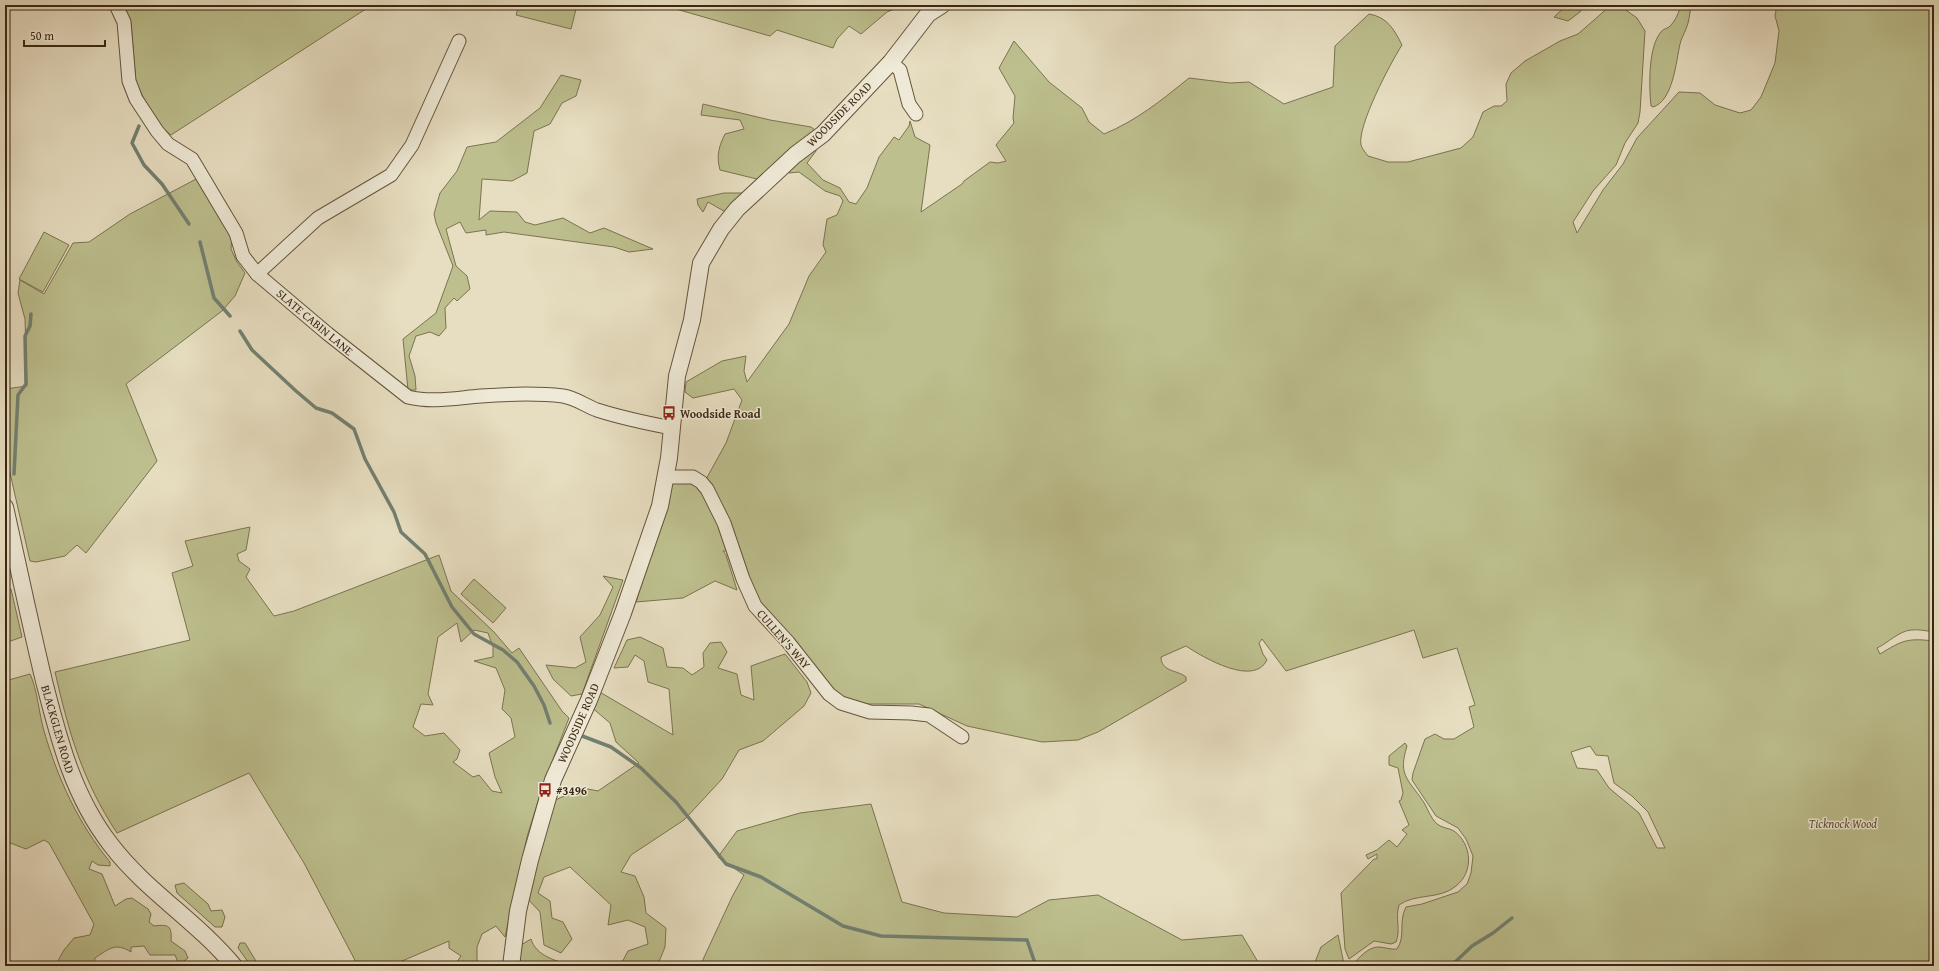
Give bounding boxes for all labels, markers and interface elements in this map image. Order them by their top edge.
scale bar [24,22,105,48]
text: 50 m [30,27,54,44]
street label: WOODSIDE ROAD [803,78,875,150]
street label: SLATE CABIN LANE [273,285,357,359]
bus stop icon: Woodside Road [661,405,677,421]
place label: Woodside Road [680,405,761,422]
street label: CULLEN'S WAY [753,605,815,673]
street label: WOODSIDE ROAD [553,680,603,766]
street label: BLACKGLEN ROAD [37,683,79,775]
bus stop icon: #3496 [537,782,553,798]
place label: #3496 [556,782,587,799]
park label: Ticknock Wood [1809,815,1877,832]

